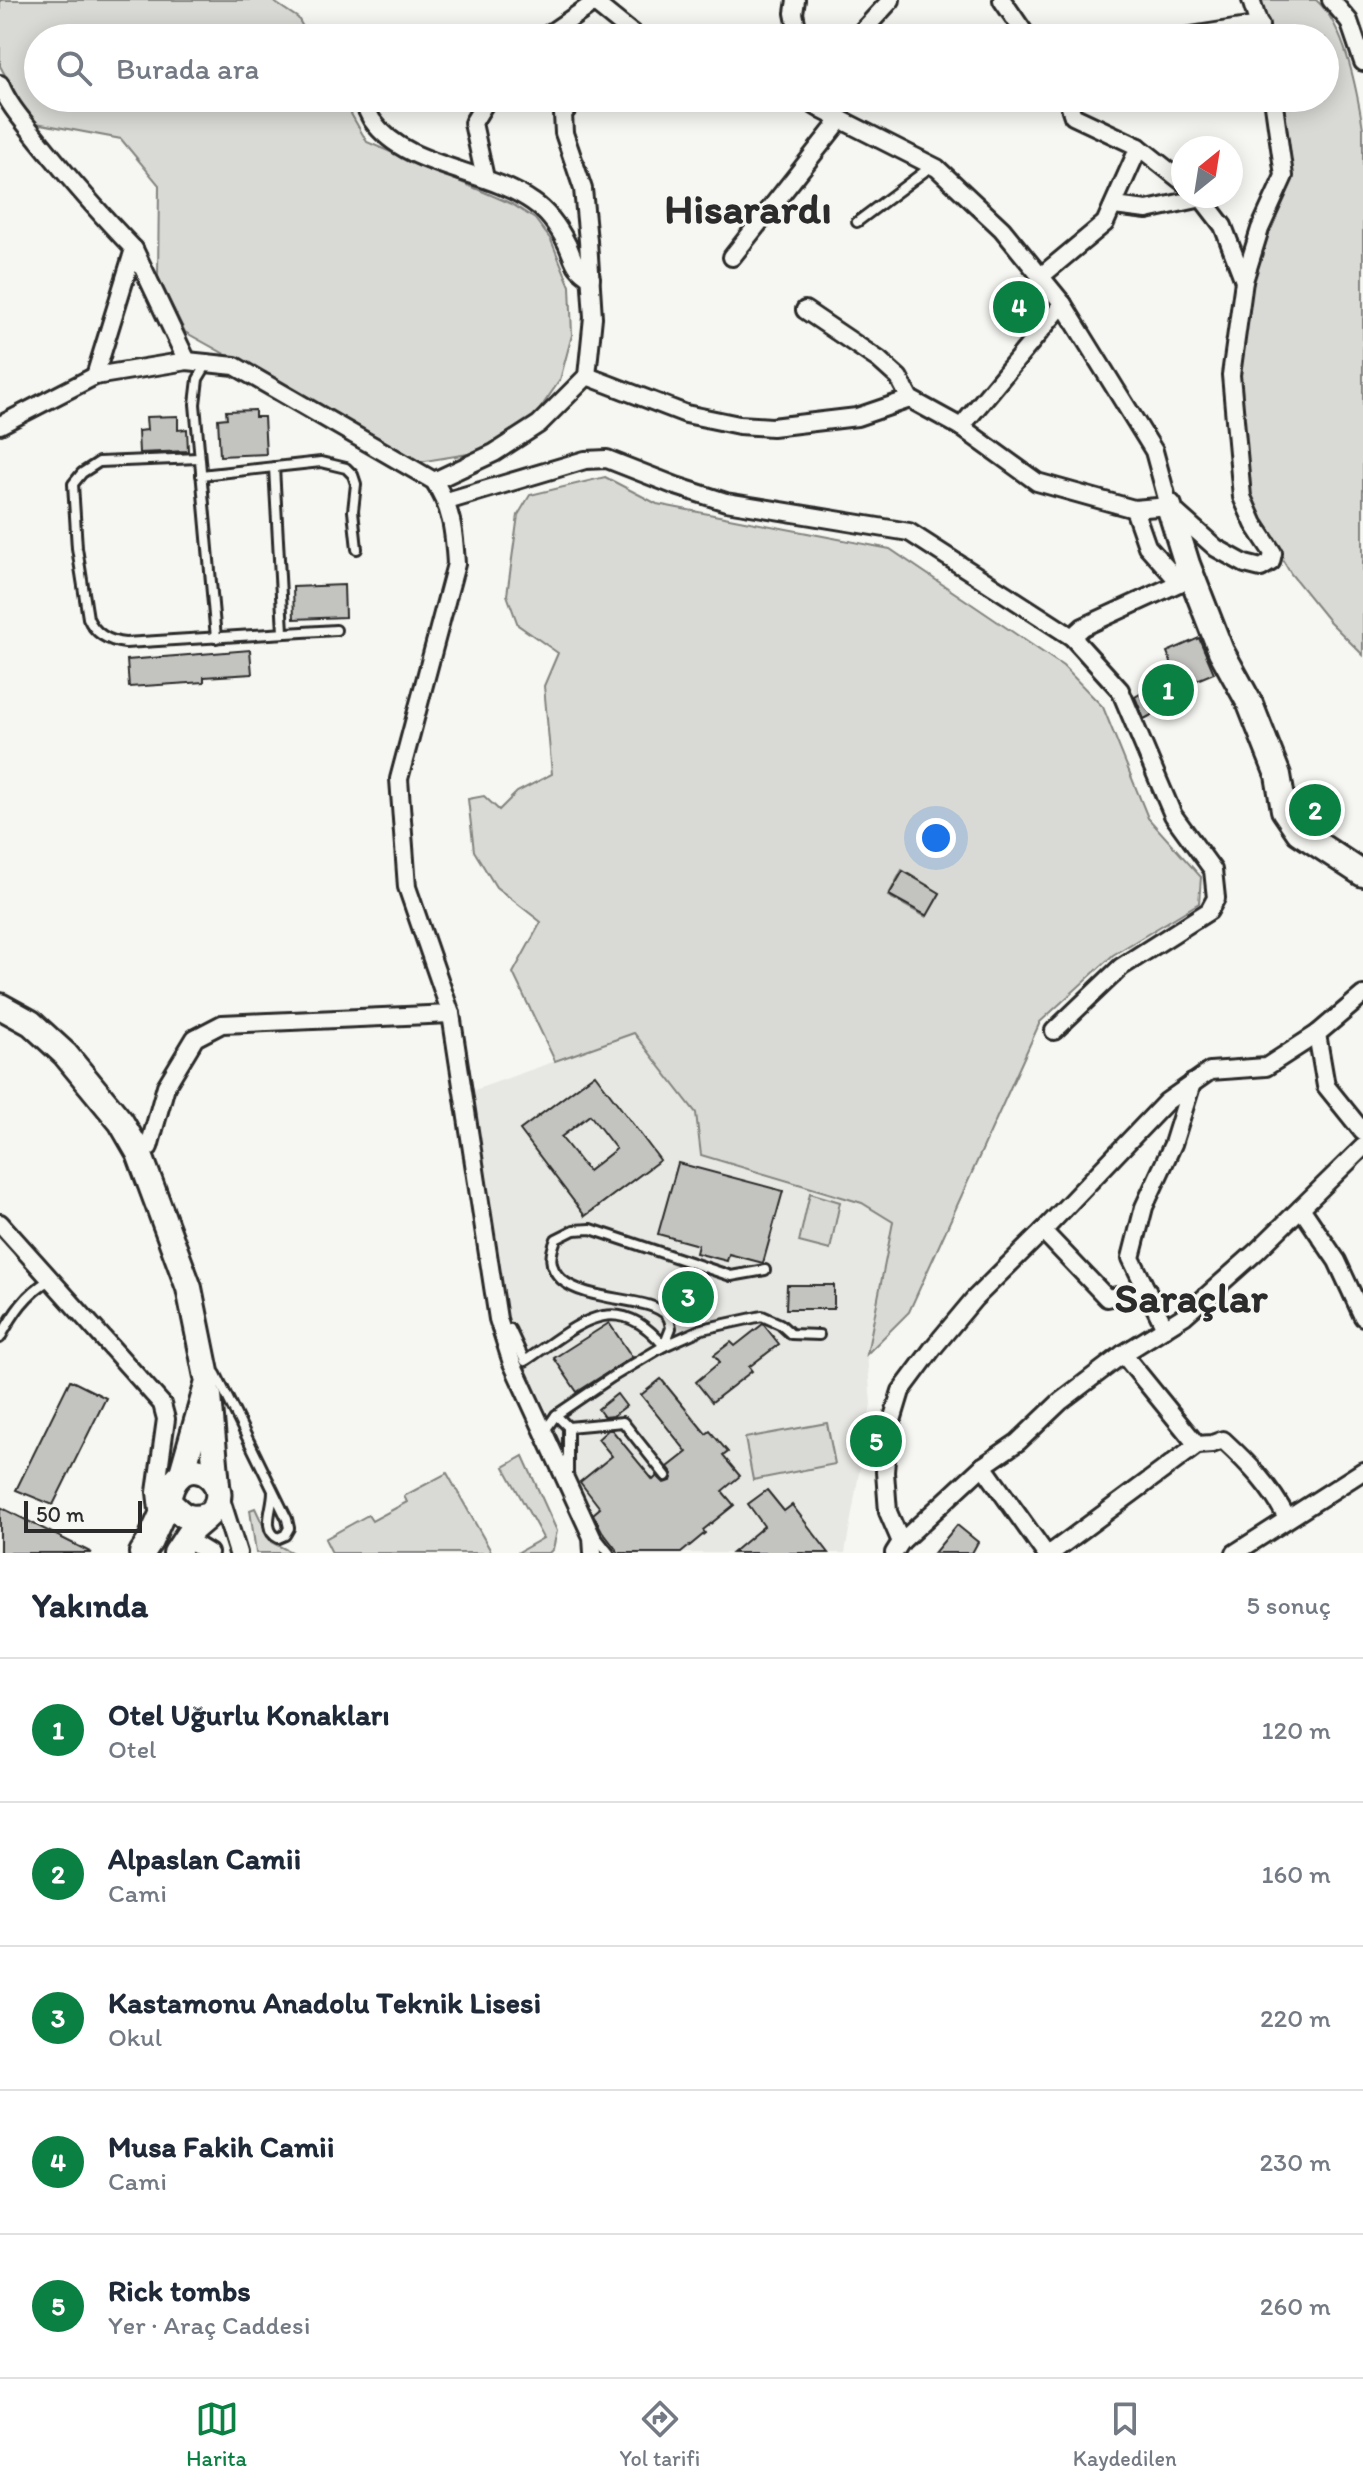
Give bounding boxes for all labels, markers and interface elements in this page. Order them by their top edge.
search box [24,24,1339,112]
icon: search [52,46,96,90]
text: Burada ara [116,50,259,87]
north arrow [1171,136,1243,208]
district label: Hisarardı [664,183,832,234]
pin: 4 [993,277,1045,337]
pin: 1 [1142,660,1194,720]
pin: 2 [1289,780,1341,840]
your location [916,818,956,858]
pin: 3 [662,1267,714,1327]
district label: Saraçlar [1115,1272,1269,1323]
pin: 5 [850,1411,902,1471]
scale bar [24,1497,142,1533]
text: 50 m [36,1501,85,1528]
text: Yakında [32,1585,148,1626]
text: 5 sonuç [1246,1589,1331,1621]
text: Otel Uğurlu Konakları [108,1696,390,1733]
text: 1 [52,1714,64,1746]
text: 120 m [1262,1714,1331,1746]
text: Otel [108,1733,156,1765]
text: Alpaslan Camii [108,1840,301,1877]
text: 2 [51,1858,65,1890]
text: 160 m [1261,1858,1331,1890]
text: Cami [108,1877,167,1909]
text: Kastamonu Anadolu Teknik Lisesi [108,1984,541,2021]
text: 3 [51,2002,65,2034]
text: 220 m [1260,2002,1331,2034]
text: Okul [108,2021,162,2053]
text: Musa Fakih Camii [108,2128,334,2165]
text: 4 [50,2146,66,2178]
text: 230 m [1259,2146,1331,2178]
text: Cami [108,2165,167,2197]
text: Rick tombs [108,2272,251,2309]
text: 5 [51,2290,65,2322]
text: 260 m [1260,2290,1331,2322]
text: Yer · Araç Caddesi [108,2309,310,2341]
tab: Harita [186,2397,247,2472]
tab: Yol tarifi [619,2397,700,2472]
tab: Kaydedilen [1073,2397,1177,2472]

